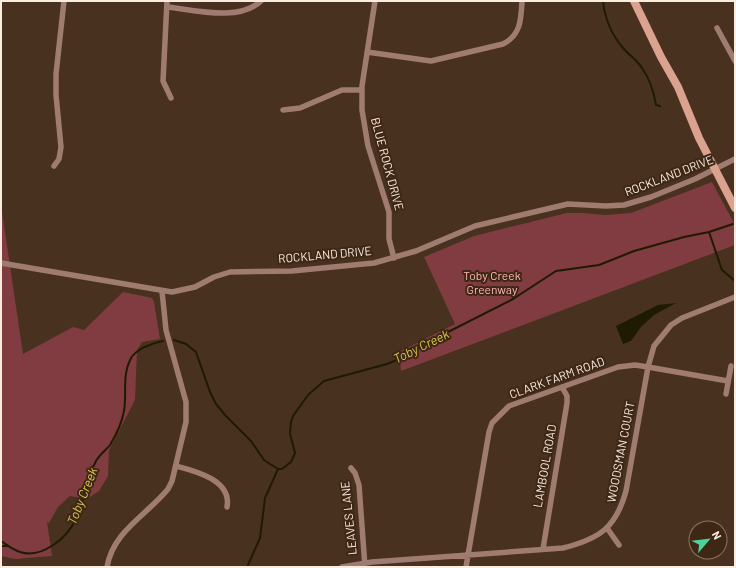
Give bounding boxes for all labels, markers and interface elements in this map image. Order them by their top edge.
street label: BLUE ROCK DRIVE [369,116,407,212]
street label: ROCKLAND DRIVE [622,152,715,198]
street label: ROCKLAND DRIVE [278,243,372,265]
park label: Toby Creek Greenway [463,268,521,296]
water label: Toby Creek [390,325,452,366]
street label: CLARK FARM ROAD [507,353,606,401]
street label: WOODSMAN COURT [603,400,637,504]
street label: LAMBOOL ROAD [530,423,558,509]
water label: Toby Creek [63,464,101,527]
street label: LEAVES LANE [337,480,359,556]
north arrow [688,520,728,560]
text: N [710,529,725,541]

